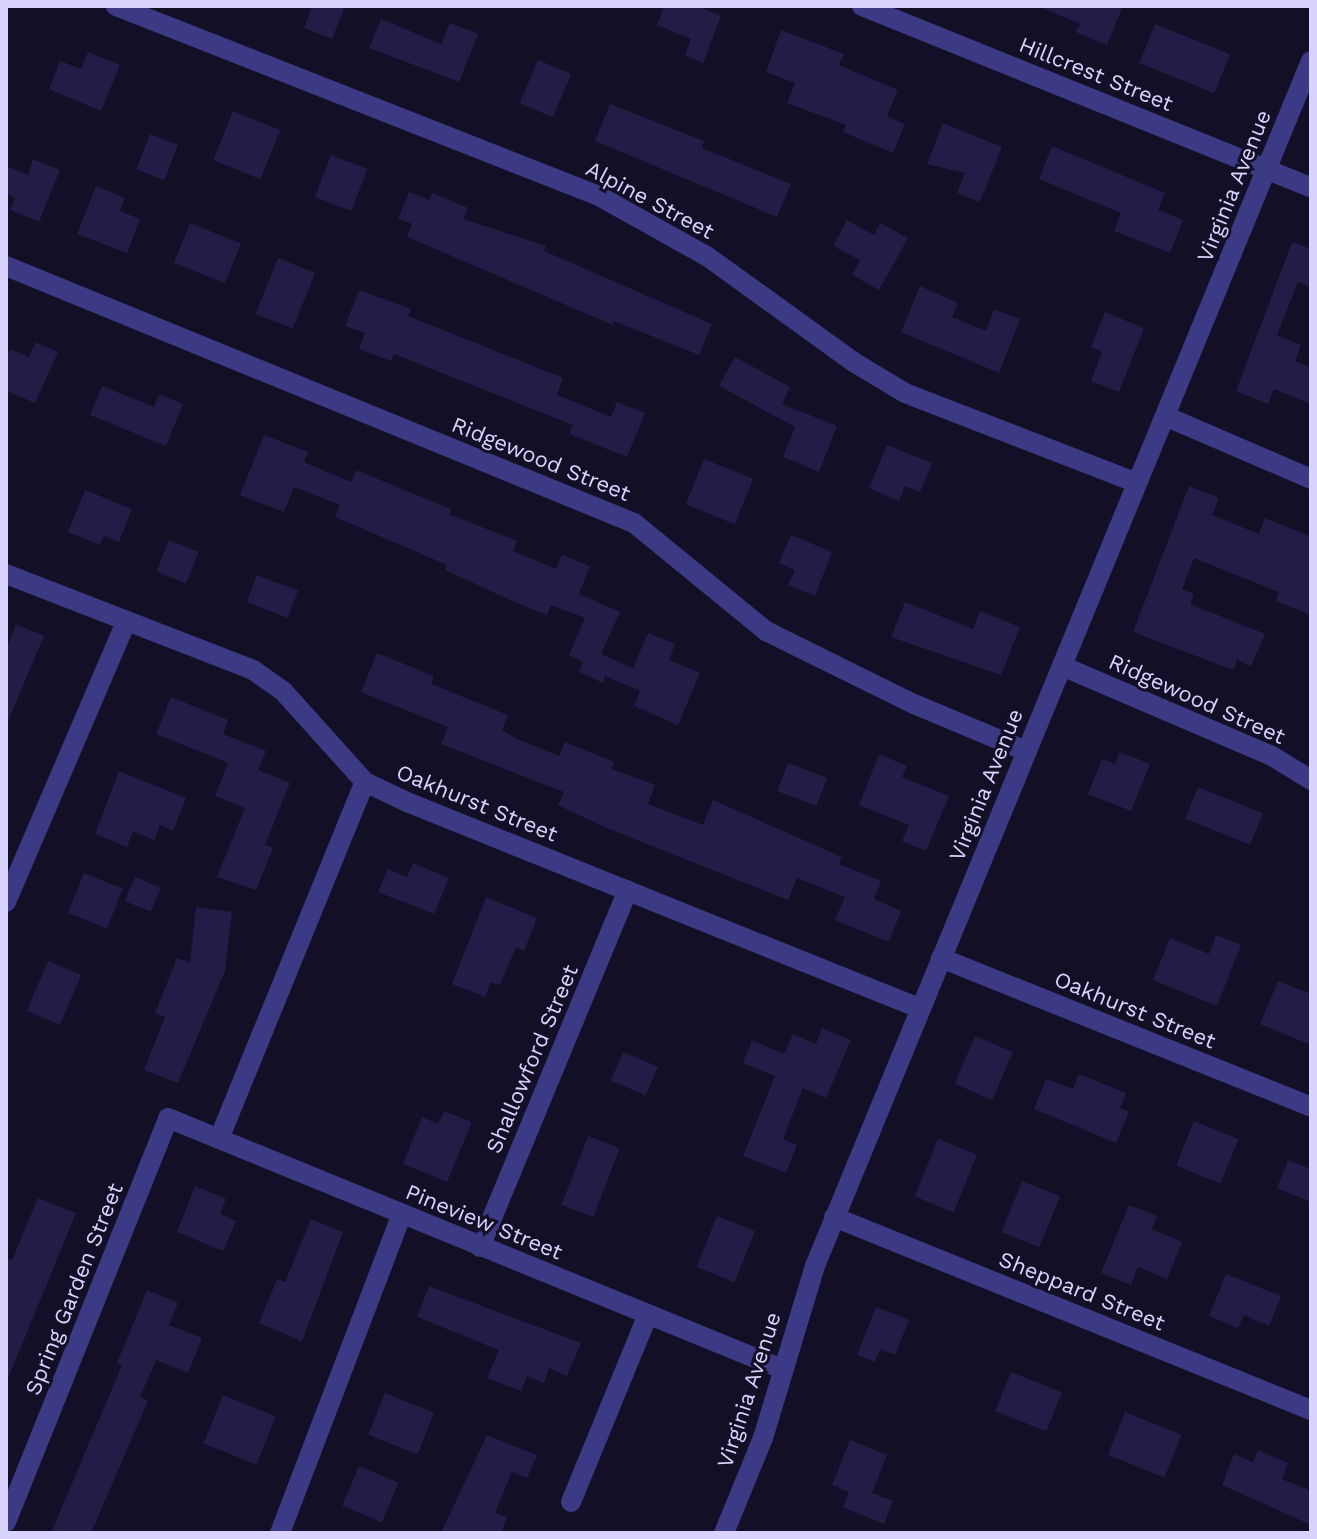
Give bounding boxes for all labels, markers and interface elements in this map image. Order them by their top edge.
street label: Hillcrest Street [1015,31,1177,117]
street label: Virginia Avenue [1191,105,1277,267]
street label: Alpine Street [582,155,718,245]
street label: Ridgewood Street [448,411,634,507]
street label: Ridgewood Street [1105,648,1289,750]
street label: Virginia Avenue [943,704,1029,866]
street label: Oakhurst Street [392,759,562,847]
street label: Shallowford Street [480,961,584,1157]
street label: Oakhurst Street [1050,966,1220,1054]
street label: Pineview Street [402,1178,566,1266]
street label: Spring Garden Street [19,1179,129,1399]
street label: Sheppard Street [995,1246,1169,1336]
street label: Virginia Avenue [711,1308,787,1472]

